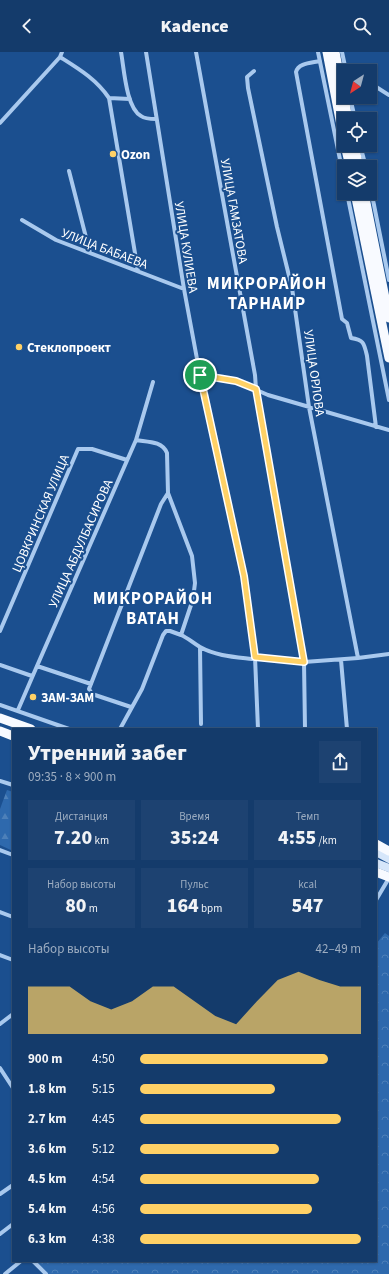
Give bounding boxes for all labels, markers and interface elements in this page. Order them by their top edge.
text: Kadence [160,14,229,39]
icon: back [16,15,38,37]
icon: search [351,15,373,37]
north arrow [337,64,377,104]
map controls [337,64,377,200]
button: locate [337,112,377,152]
place label: Ozon [121,146,150,164]
marker: Ozon [108,149,118,159]
street label: УЛИЦА ГАМЗАТОВА [216,157,252,266]
button: layers [337,160,377,200]
street label: УЛИЦА КУЛИЕВА [170,200,202,295]
street label: УЛИЦА БАБАЕВА [59,224,151,274]
district label: МИКРОРАЙОН ТАРНАИР [207,272,327,316]
street label: УЛИЦА ОРЛОВА [299,329,329,418]
place label: Стеклопроект [27,339,111,357]
marker: Стеклопроект [14,342,24,352]
pin [183,358,217,392]
icon: arrive [189,364,211,386]
street label: ЦОВКРИНСКАЯ УЛИЦА [8,451,74,575]
street label: УЛИЦА АБДУЛБАСИРОВА [44,476,118,610]
district label: МИКРОРАЙОН ВАТАН [93,587,213,631]
place label: ЗАМ-ЗАМ [41,689,94,707]
marker: ЗАМ-ЗАМ [28,692,38,702]
text: Утренний забег [28,737,187,769]
button: share [319,741,361,783]
text: 09:35 · 8 × 900 m [28,768,116,786]
text: Дистанция [55,809,108,824]
text: Время [179,809,210,824]
text: Темп [296,809,319,824]
text: 7.20 [54,824,92,852]
text: 35:24 [170,824,219,852]
text: 4:55 [278,824,316,852]
text: km [92,833,109,848]
text: /km [316,833,337,848]
text: Набор высоты [47,877,116,892]
text: Пульс [180,877,209,892]
text: kcal [298,877,317,892]
text: 80 [65,892,87,920]
text: 164 [167,892,199,920]
text: 547 [291,892,324,920]
text: m [87,901,98,916]
text: bpm [199,901,222,916]
text: Набор высоты [28,940,110,958]
text: 42–49 m [316,940,361,958]
text: 900 m [28,1050,62,1068]
text: 4:50 [92,1050,115,1068]
text: 1.8 km [28,1080,67,1098]
text: 5:15 [92,1080,115,1098]
text: 2.7 km [28,1110,67,1128]
text: 4:45 [92,1110,115,1128]
text: 3.6 km [28,1140,67,1158]
text: 5:12 [92,1140,115,1158]
text: 4.5 km [28,1170,67,1188]
text: 4:54 [92,1170,115,1188]
text: 5.4 km [28,1200,67,1218]
text: 4:56 [92,1200,115,1218]
text: 6.3 km [28,1230,67,1248]
text: 4:38 [92,1230,115,1248]

